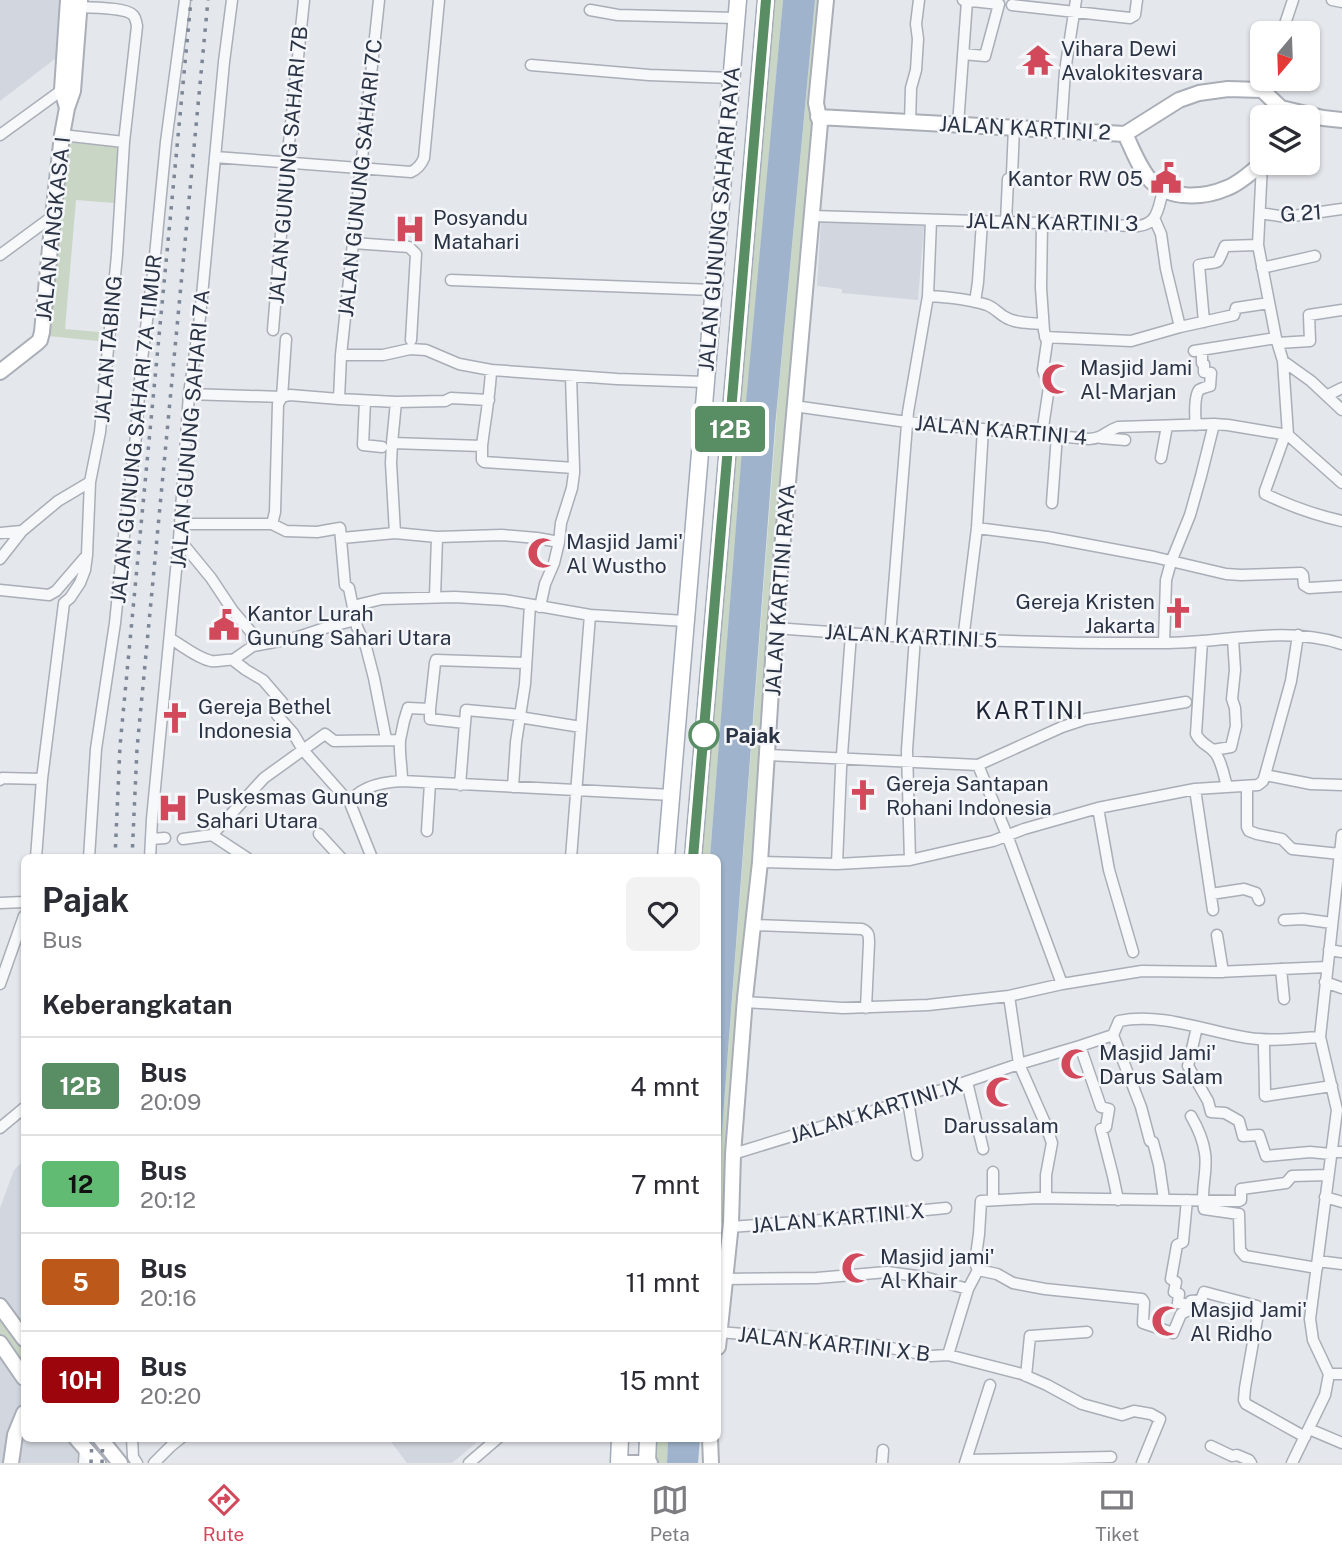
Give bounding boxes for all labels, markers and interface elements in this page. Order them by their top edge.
north arrow [1250,21,1320,91]
map controls [1250,21,1320,175]
street label: JALAN GUNUNG SAHARI 7B [263,25,313,305]
place label: Vihara Dewi Avalokitesvara [1061,36,1203,85]
street label: JALAN GUNUNG SAHARI 7C [333,38,387,318]
temple icon: Vihara Dewi Avalokitesvara [1021,43,1055,77]
street label: JALAN GUNUNG SAHARI RAYA [693,65,745,373]
button: layers [1250,105,1320,175]
street label: JALAN KARTINI 2 [938,111,1112,145]
street label: JALAN ANGKASA I [31,135,75,323]
public building icon: Kantor RW 05 [1149,161,1183,195]
place label: Kantor RW 05 [1007,166,1143,191]
street label: G 21 [1279,199,1323,227]
place label: Posyandu Matahari [433,205,528,254]
street label: JALAN KARTINI 3 [965,208,1139,236]
hospital icon: Posyandu Matahari [393,212,427,246]
street label: JALAN GUNUNG SAHARI 7A TIMUR [105,253,167,605]
street label: JALAN TABING [89,274,127,424]
street label: JALAN GUNUNG SAHARI 7A [165,288,215,570]
place label: Masjid Jami Al-Marjan [1080,355,1192,404]
mosque icon: Masjid Jami Al-Marjan [1040,362,1074,396]
line badge: 12B [690,406,770,452]
street label: JALAN KARTINI 4 [914,410,1088,450]
text: 12B [709,415,751,443]
street label: JALAN KARTINI RAYA [760,483,800,697]
place label: Masjid Jami' Al Wustho [566,529,683,578]
mosque icon: Masjid Jami' Al Wustho [526,536,560,570]
place label: Gereja Kristen Jakarta [1016,589,1155,638]
church icon: Gereja Kristen Jakarta [1161,596,1195,630]
place label: Kantor Lurah Gunung Sahari Utara [247,601,451,650]
public building icon: Kantor Lurah Gunung Sahari Utara [207,608,241,642]
street label: JALAN KARTINI 5 [824,619,998,653]
place label: Gereja Bethel Indonesia [198,694,332,743]
district label: KARTINI [975,696,1085,724]
church icon: Gereja Bethel Indonesia [158,701,192,735]
marker: Pajak [689,720,719,750]
place label: Pajak [725,723,780,748]
place label: Gereja Santapan Rohani Indonesia [886,771,1052,820]
church icon: Gereja Santapan Rohani Indonesia [846,778,880,812]
place label: Puskesmas Gunung Sahari Utara [196,784,389,833]
hospital icon: Puskesmas Gunung Sahari Utara [156,791,190,825]
button: heart [626,877,700,951]
text: Pajak [42,881,129,919]
text: Bus [42,926,82,953]
text: Keberangkatan [42,989,232,1020]
place label: Masjid Jami' Darus Salam [1099,1040,1223,1089]
mosque icon: Masjid Jami' Darus Salam [1059,1047,1093,1081]
text: Bus [140,1057,187,1088]
text: 4 mnt [630,1071,700,1102]
text: 12B [60,1072,101,1100]
street label: JALAN KARTINI IX [786,1072,966,1148]
mosque icon: Darussalam [984,1075,1018,1109]
text: 20:09 [140,1088,201,1115]
place label: Darussalam [943,1113,1059,1138]
text: Bus [140,1155,187,1186]
text: 7 mnt [631,1169,700,1200]
text: 12 [68,1170,93,1198]
text: 20:12 [140,1186,196,1213]
street label: JALAN KARTINI X [750,1198,926,1238]
place label: Masjid jami' Al Khair [880,1244,995,1293]
mosque icon: Masjid jami' Al Khair [840,1251,874,1285]
text: Bus [140,1253,187,1284]
text: 11 mnt [625,1267,700,1298]
text: 5 [72,1268,89,1296]
text: 20:16 [140,1284,197,1311]
place label: Masjid Jami' Al Ridho [1190,1297,1307,1346]
mosque icon: Masjid Jami' Al Ridho [1150,1304,1184,1338]
street label: JALAN KARTINI X B [737,1321,931,1367]
text: Bus [140,1351,187,1382]
text: 15 mnt [619,1365,700,1396]
text: 10H [58,1366,103,1394]
text: 20:20 [140,1382,201,1409]
tab: Rute [203,1481,244,1545]
tab: Peta [650,1481,690,1545]
tab: Tiket [1095,1481,1139,1545]

